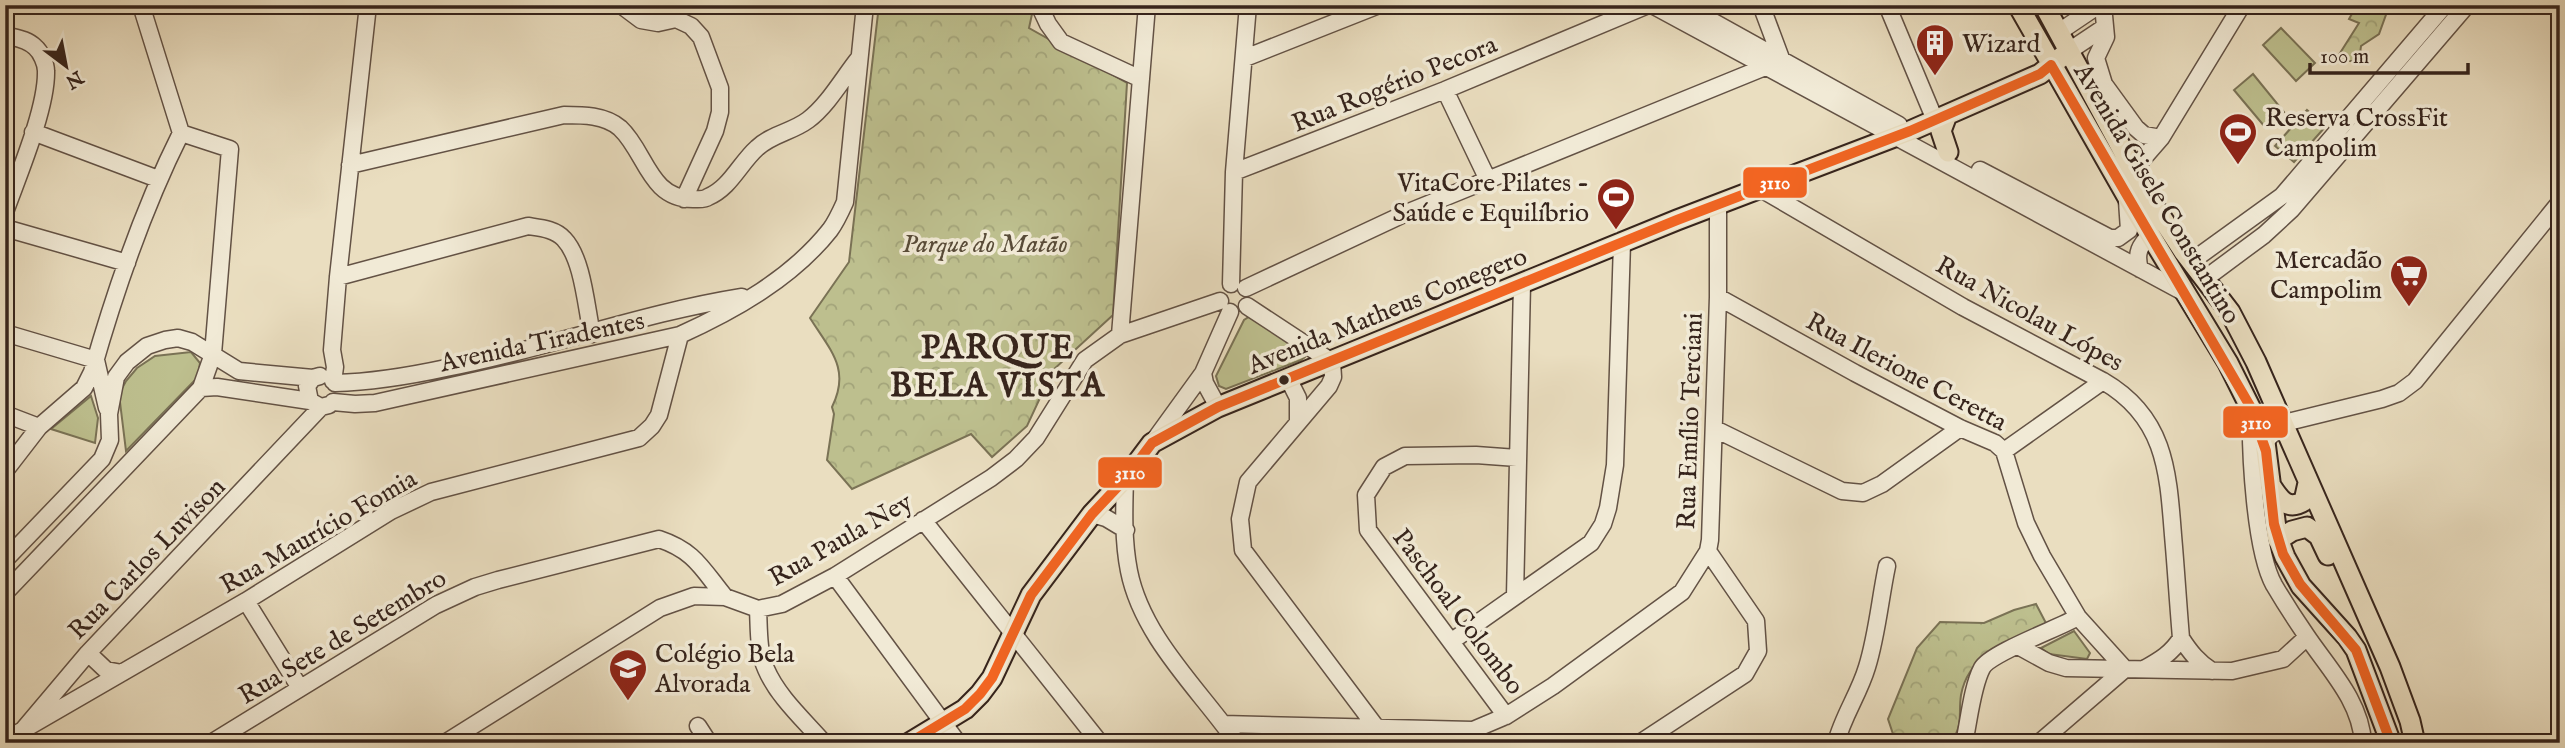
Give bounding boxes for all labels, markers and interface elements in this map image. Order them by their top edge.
building icon: Wizard [1914,22,1956,77]
street label: Rua Rogério Pecora [1287,28,1503,141]
place label: Wizard [1962,28,2041,61]
north arrow [32,32,102,102]
scale bar [2310,32,2467,76]
text: 100 m [2320,44,2369,71]
street label: Avenida Gisele Constantino [2065,57,2248,330]
text: N [60,64,88,94]
place label: Reserva CrossFit Campolim [2265,102,2448,165]
sports icon: Reserva CrossFit Campolim [2217,111,2259,166]
line badge: 3110 [1742,166,1808,199]
place label: VitaCore Pilates - Saúde e Equilíbrio [1392,167,1589,230]
text: 3110 [1760,172,1790,196]
sports icon: VitaCore Pilates - Saúde e Equilíbrio [1595,176,1637,231]
park label: Parque do Matão [902,228,1068,261]
street label: Avenida Matheus Conegero [1242,240,1532,383]
place label: Mercadão Campolim [2270,244,2382,307]
street label: Rua Nicolau Lópes [1930,249,2129,380]
supermarket icon: Mercadão Campolim [2388,253,2430,308]
street label: Avenida Tiradentes [436,305,648,380]
street label: Rua Ilerione Ceretta [1800,305,2013,440]
street label: Rua Emílio Terciani [1670,312,1711,530]
district label: PARQUE BELA VISTA [890,328,1106,408]
unlabelled marker [1277,373,1291,387]
line badge: 3110 [2222,405,2289,439]
text: 3110 [2241,412,2271,436]
line badge: 3110 [1097,456,1163,489]
street label: Rua Maurício Fomia [214,462,424,602]
text: 3110 [1115,462,1145,486]
street label: Rua Carlos Luvison [61,471,233,647]
street label: Rua Paula Ney [763,486,919,595]
street label: Paschoal Colombo [1385,522,1531,702]
street label: Rua Sete de Setembro [233,562,453,712]
place label: Colégio Bela Alvorada [654,638,795,701]
school or university icon: Colégio Bela Alvorada [607,647,649,702]

